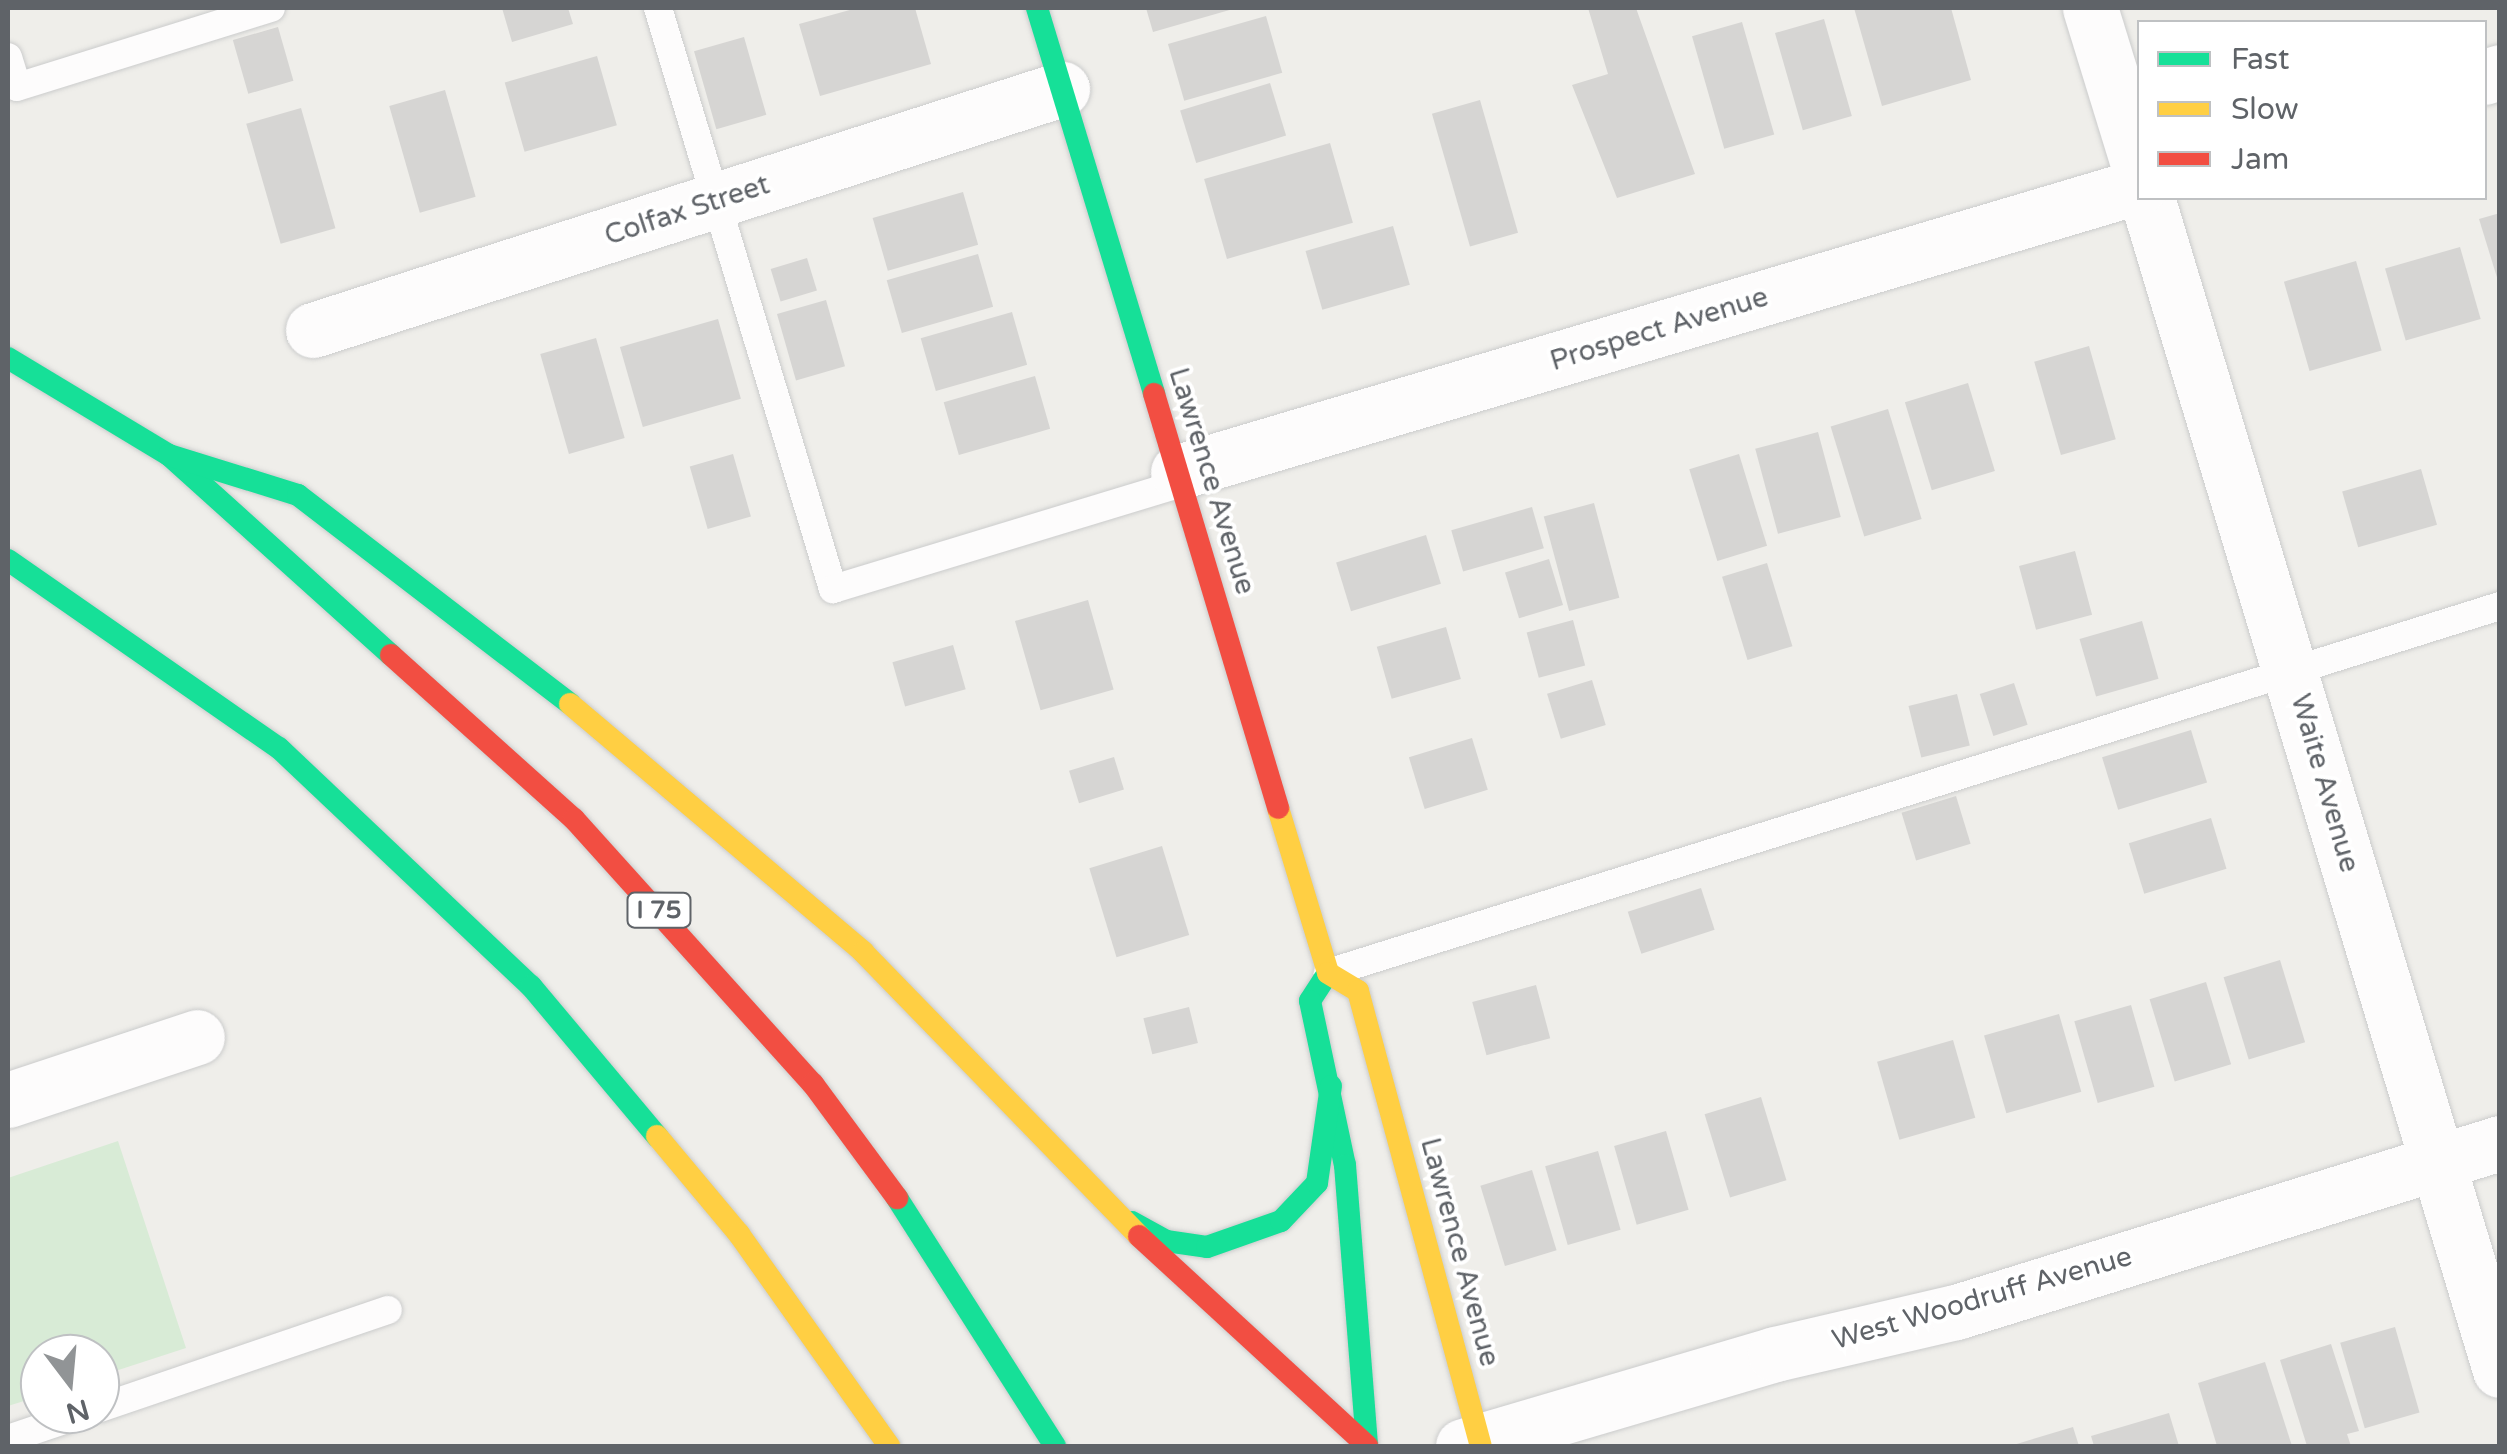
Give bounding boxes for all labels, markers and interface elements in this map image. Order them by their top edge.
legend [2137,20,2487,200]
text: Fast [2231,41,2290,78]
text: Slow [2231,91,2299,128]
text: Jam [2231,141,2289,178]
street label: Colfax Street [600,168,774,252]
street label: Prospect Avenue [1546,280,1772,378]
street label: Lawrence Avenue [1162,364,1262,598]
street label: Waite Avenue [2284,690,2366,876]
road number: I 75 [624,890,694,930]
street label: Lawrence Avenue [1413,1134,1507,1370]
street label: West Woodruff Avenue [1828,1239,2136,1357]
north arrow [20,1334,120,1434]
text: N [62,1391,93,1430]

